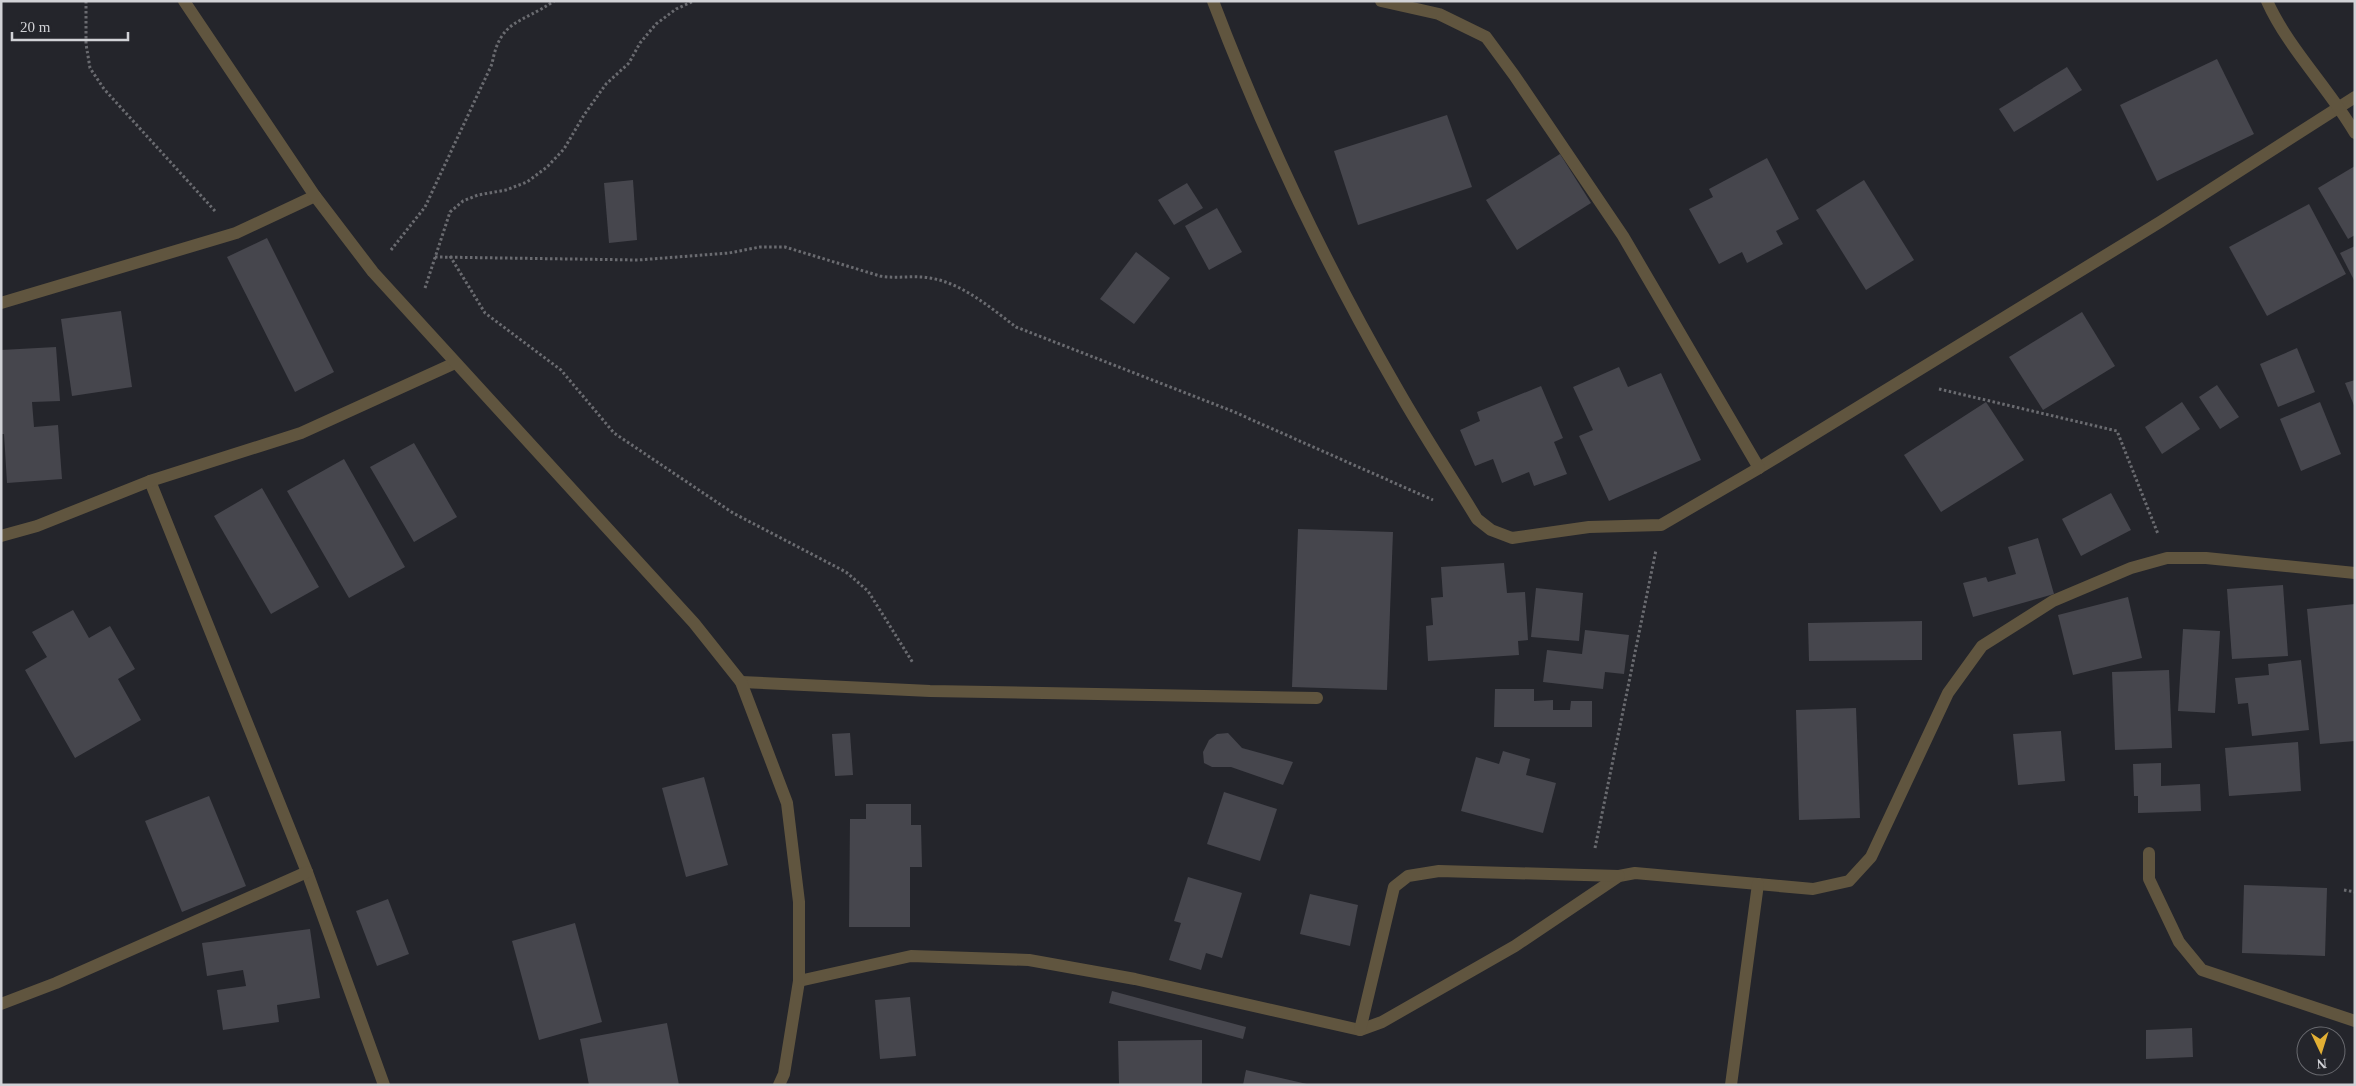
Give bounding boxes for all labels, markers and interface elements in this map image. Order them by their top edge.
scale bar [12,10,129,42]
text: 20 m [20,19,51,35]
north arrow [2296,1026,2346,1076]
text: N [2316,1056,2327,1071]

